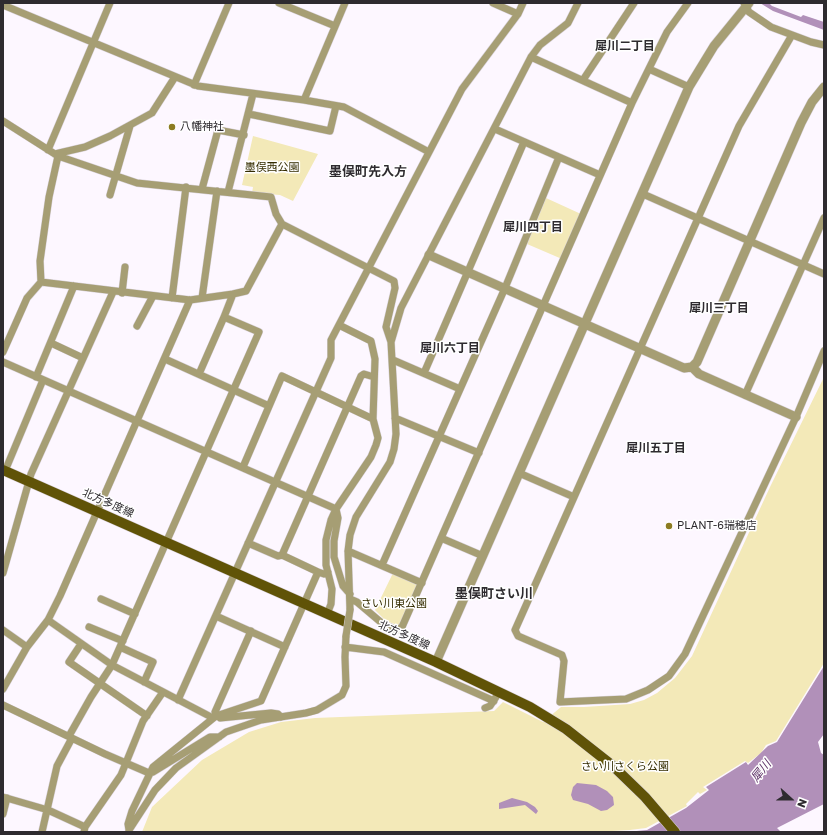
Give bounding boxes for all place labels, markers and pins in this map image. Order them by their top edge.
place label: 八幡神社 [180,120,224,134]
marker: 八幡神社 [167,122,177,132]
place label: PLANT-6瑞穂店 [677,519,757,533]
marker: PLANT-6瑞穂店 [664,521,674,531]

